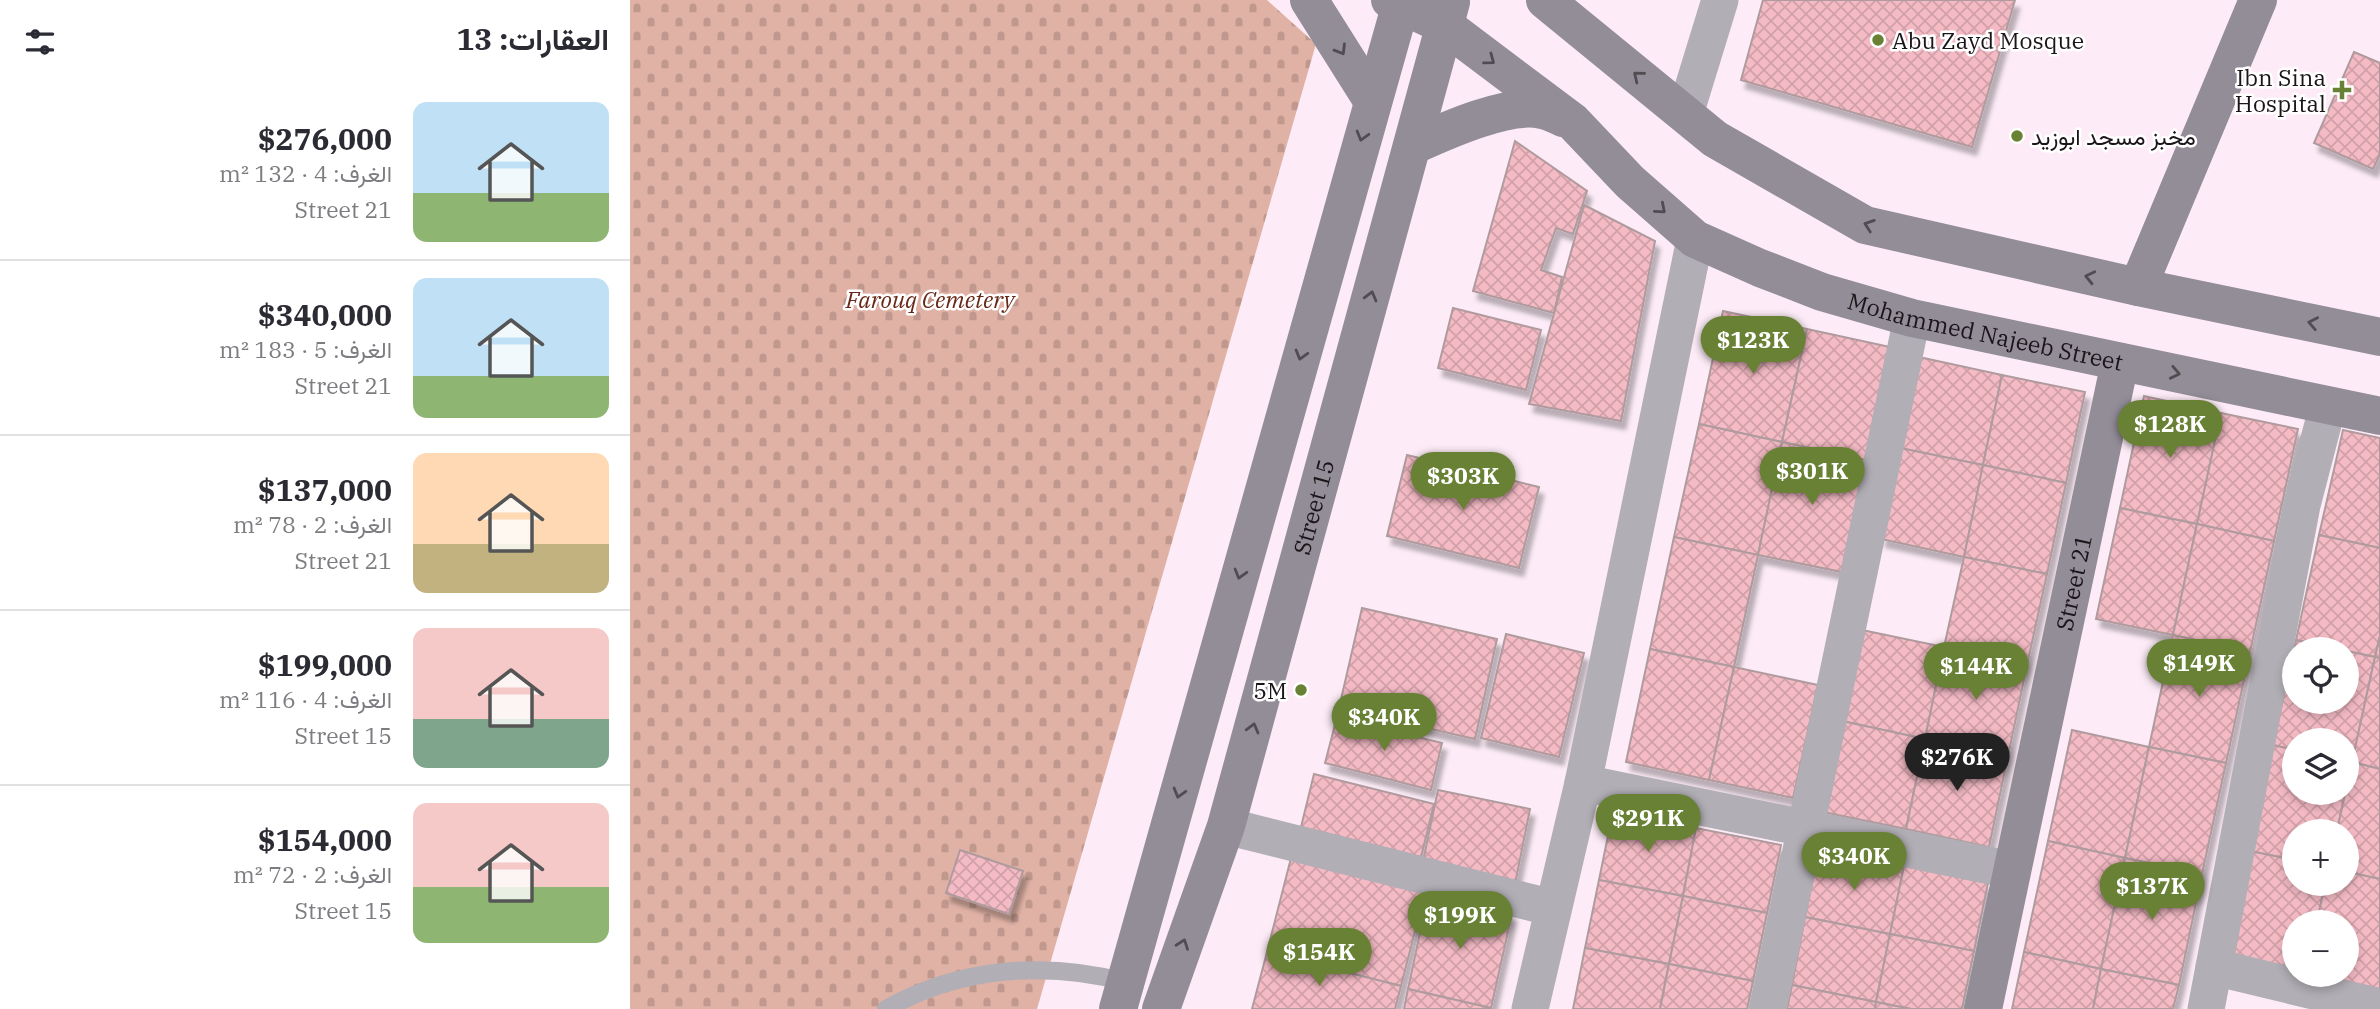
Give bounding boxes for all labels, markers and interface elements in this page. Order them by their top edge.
text: العقارات: 13 [456,19,609,58]
icon: filters [21,23,59,61]
place label: Abu Zayd Mosque [1892,25,2084,55]
marker: Abu Zayd Mosque [1870,32,1886,48]
one-way arrow [1332,42,1345,55]
one-way arrow [1482,51,1495,64]
place label: Ibn Sina Hospital [2235,62,2326,118]
one-way arrow [1633,72,1645,85]
marker: Ibn Sina Hospital [2332,80,2352,100]
text: $276,000 [258,119,392,158]
place label: مخبز مسجد ابوزيد [2031,121,2196,152]
marker: مخبز مسجد ابوزيد [2009,128,2025,144]
icon: home [469,130,553,214]
one-way arrow [1355,130,1370,142]
text: الغرف: 4 · 132 m² [219,158,392,188]
text: Street 21 [294,194,392,224]
one-way arrow [1653,201,1666,213]
one-way arrow [1864,219,1876,233]
one-way arrow [2084,270,2096,285]
park label: Farouq Cemetery [845,284,1017,314]
street label: Mohammed Najeeb Street [1844,285,2126,377]
one-way arrow [1363,290,1377,302]
text: $340,000 [258,295,392,334]
icon: home [469,306,553,390]
pin: $123K [1704,316,1802,376]
one-way arrow [2307,316,2319,331]
text: $123K [1717,324,1789,354]
text: الغرف: 5 · 183 m² [219,334,392,364]
one-way arrow [1294,349,1309,361]
one-way arrow [2169,365,2181,380]
text: Street 21 [294,370,392,400]
pin: $128K [2121,400,2219,460]
text: $128K [2134,408,2206,438]
pin: $301K [1763,448,1861,507]
pin: $303K [1414,452,1512,512]
text: $301K [1776,455,1848,485]
street label: Street 15 [1286,456,1340,558]
text: $303K [1427,460,1499,490]
text: $137,000 [258,470,392,509]
icon: home [469,481,553,565]
text: الغرف: 2 · 78 m² [233,509,392,539]
street label: Street 21 [2049,532,2098,633]
text: Street 21 [294,545,392,575]
one-way arrow [1233,568,1248,580]
map controls [2282,637,2359,987]
button: locate [2282,637,2359,714]
pin: $149K [2150,640,2248,699]
pin: $144K [1927,642,2025,702]
text: $199,000 [258,645,392,684]
text: $149K [2163,647,2235,677]
text: $144K [1940,650,2012,680]
icon: home [469,656,553,740]
place label: 5M [1253,675,1287,705]
marker: 5M [1293,682,1309,698]
text: الغرف: 4 · 116 m² [219,684,392,714]
pin: $340K [1335,694,1433,753]
text: $340K [1348,701,1420,731]
text: Street 15 [294,720,392,750]
one-way arrow [1245,722,1259,734]
button: layers [2282,728,2359,805]
pin: $276K [1908,734,2006,793]
text: $276K [1921,741,1993,771]
one-way arrow [1172,787,1187,799]
pin: $291K [1599,794,1697,854]
text: $291K [1612,802,1684,832]
button: + [2282,819,2359,896]
text: $154,000 [258,820,392,859]
icon: home [469,831,553,915]
pin: $340K [1805,832,1903,892]
text: $340K [1818,840,1890,870]
text: الغرف: 2 · 72 m² [233,859,392,889]
pin: $137K [2103,862,2201,922]
text: $137K [2116,870,2188,900]
pin: $199K [1411,892,1509,951]
text: Street 15 [294,895,392,925]
text: $199K [1424,899,1496,929]
button: − [2282,910,2359,987]
pin: $154K [1270,928,1368,988]
text: $154K [1283,936,1355,966]
one-way arrow [1175,939,1189,951]

